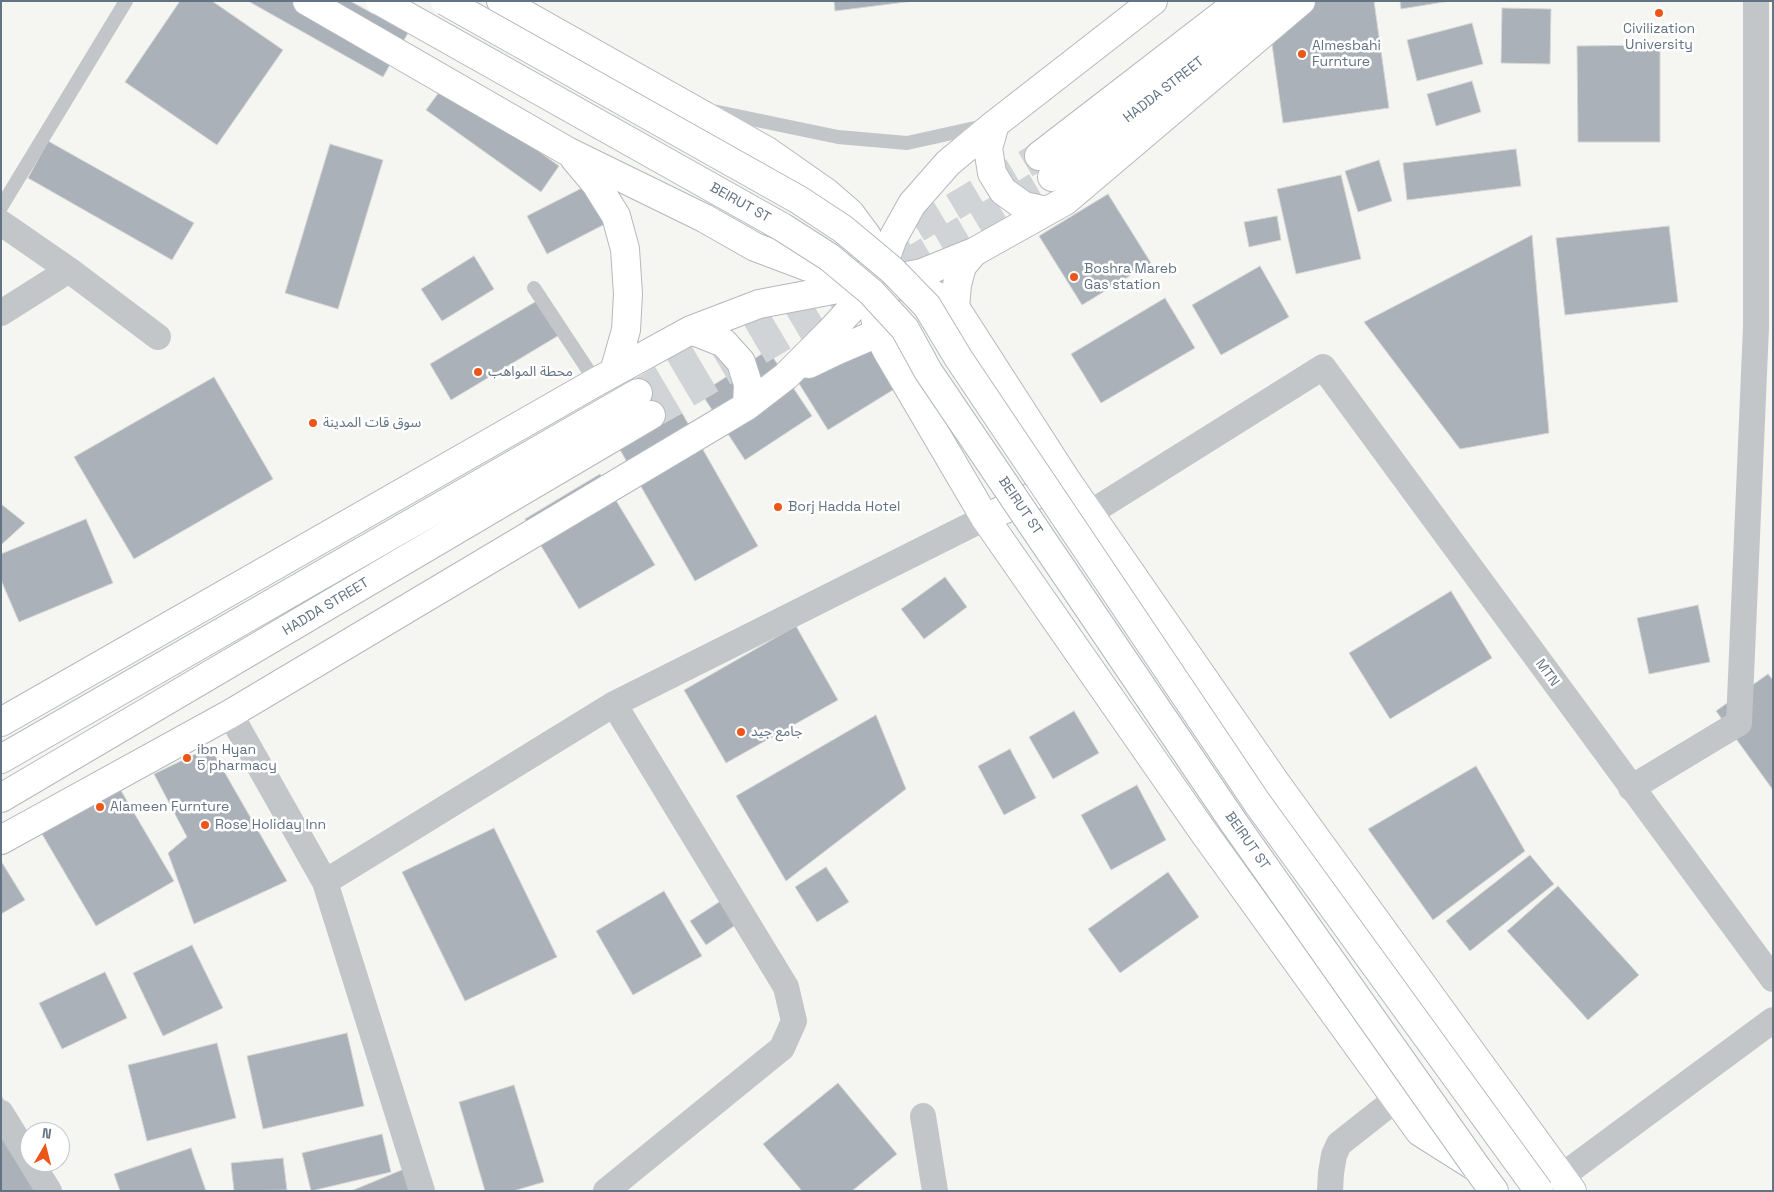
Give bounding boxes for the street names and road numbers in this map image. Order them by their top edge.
street label: HADDA STREET [1120,53,1208,127]
street label: BEIRUT ST [707,179,773,227]
street label: BEIRUT ST [994,474,1046,538]
street label: HADDA STREET [280,575,372,639]
street label: MTN [1531,656,1563,690]
street label: BEIRUT ST [1221,809,1273,873]

